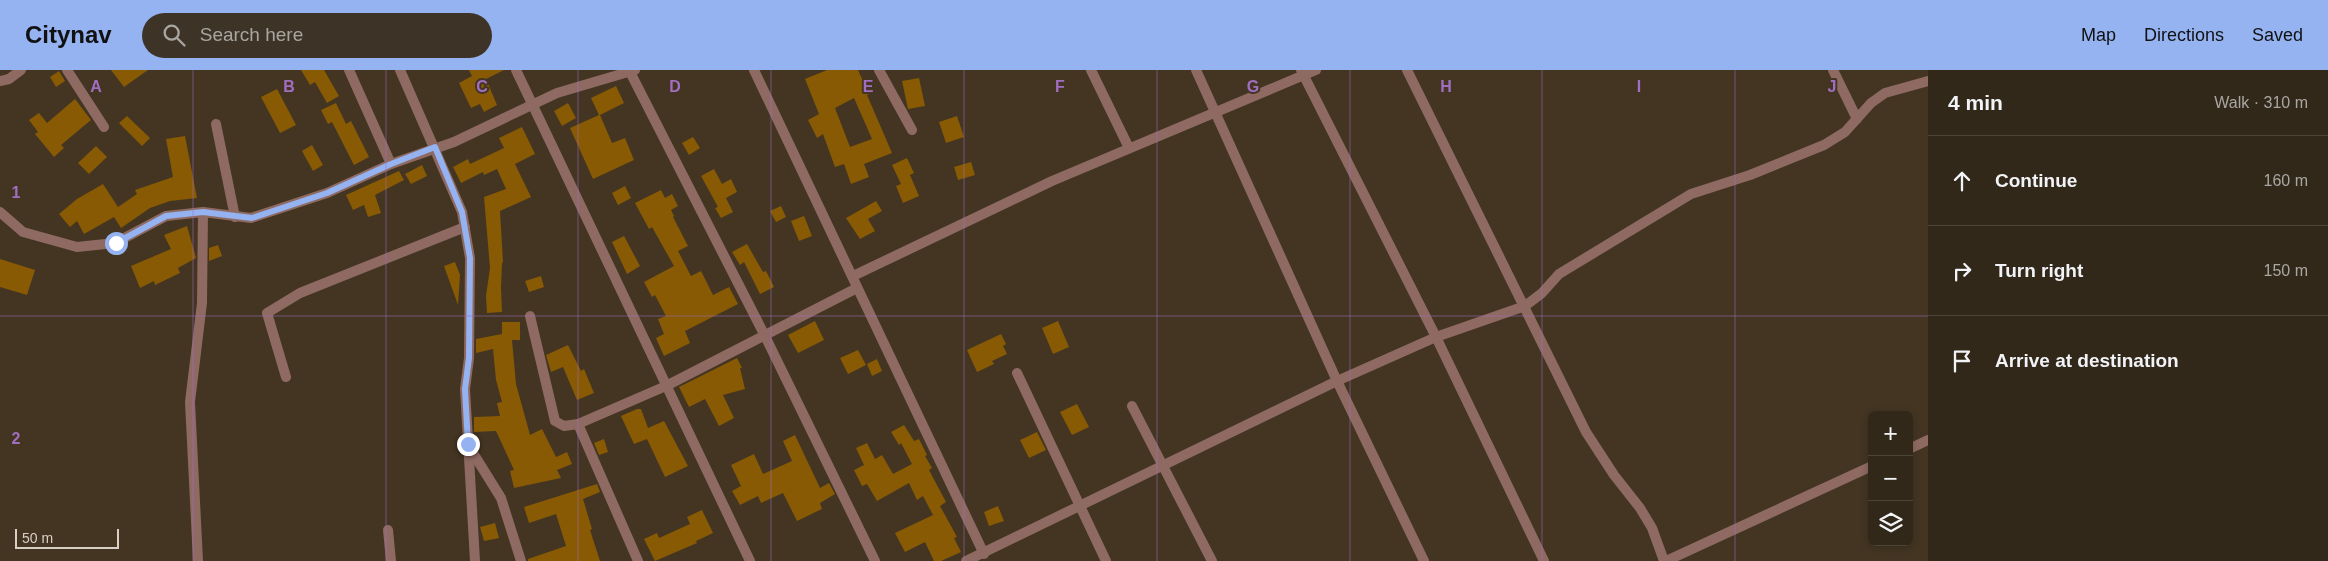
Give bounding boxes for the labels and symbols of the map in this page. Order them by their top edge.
text: A [90,78,102,95]
text: B [283,78,295,95]
text: C [476,78,488,95]
text: D [669,78,681,95]
text: E [863,78,874,95]
text: F [1055,78,1065,95]
text: G [1247,78,1259,95]
text: H [1440,78,1452,95]
text: I [1637,78,1641,95]
text: J [1828,78,1836,95]
text: 1 [12,184,21,201]
route start [105,232,128,255]
text: 2 [12,430,21,447]
route end [457,433,480,456]
scale bar [15,526,119,549]

